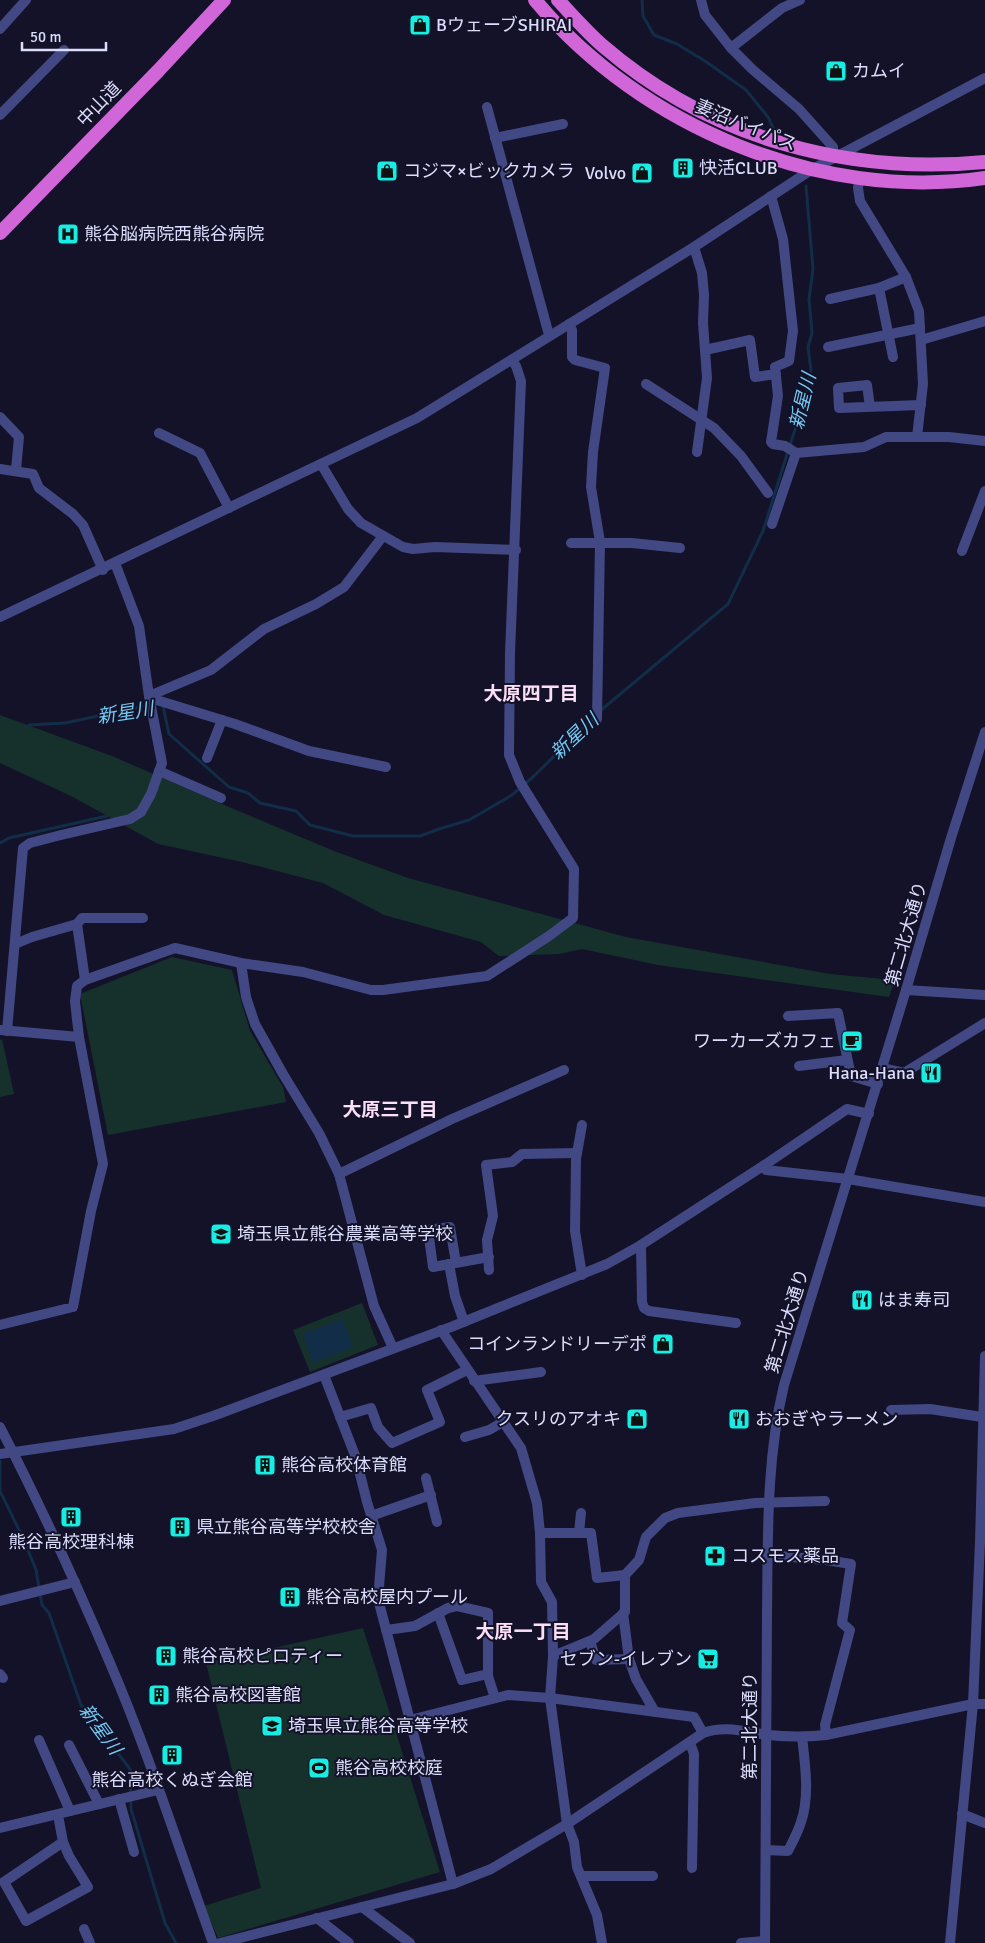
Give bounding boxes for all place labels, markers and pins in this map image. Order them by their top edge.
shop icon: BウェーブSHIRAI [408,13,432,37]
place label: BウェーブSHIRAI [436,14,572,36]
shop icon: カムイ [824,59,848,83]
place label: カムイ [852,60,906,82]
building icon: 快活CLUB [671,156,695,180]
place label: 快活CLUB [699,157,778,179]
shop icon: コジマ×ビックカメラ [375,159,399,183]
place label: コジマ×ビックカメラ [403,160,575,182]
shop icon: Volvo [630,161,654,185]
place label: Volvo [585,162,626,184]
hospital icon: 熊谷脳病院西熊谷病院 [56,222,80,246]
place label: 熊谷脳病院西熊谷病院 [84,223,264,245]
cafe icon: ワーカーズカフェ [840,1029,864,1053]
place label: ワーカーズカフェ [693,1030,836,1052]
restaurant icon: Hana-Hana [919,1061,943,1085]
place label: Hana-Hana [828,1062,915,1084]
school or university icon: 埼玉県立熊谷農業高等学校 [209,1222,233,1246]
place label: 埼玉県立熊谷農業高等学校 [237,1223,453,1245]
restaurant icon: はま寿司 [850,1288,874,1312]
place label: はま寿司 [878,1289,950,1311]
shop icon: コインランドリーデポ [651,1332,675,1356]
place label: コインランドリーデポ [467,1333,647,1355]
shop icon: クスリのアオキ [625,1407,649,1431]
restaurant icon: おおぎやラーメン [727,1407,751,1431]
place label: クスリのアオキ [496,1408,621,1430]
place label: おおぎやラーメン [755,1408,898,1430]
building icon: 熊谷高校体育館 [253,1453,277,1477]
place label: 熊谷高校体育館 [281,1454,407,1476]
building icon: 熊谷高校理科棟 [59,1505,83,1529]
building icon: 県立熊谷高等学校校舎 [168,1515,192,1539]
place label: 県立熊谷高等学校校舎 [196,1516,376,1538]
place label: 熊谷高校理科棟 [8,1531,134,1553]
pharmacy icon: コスモス薬品 [703,1544,727,1568]
place label: コスモス薬品 [731,1545,839,1567]
building icon: 熊谷高校屋内プール [278,1585,302,1609]
place label: 熊谷高校屋内プール [306,1586,468,1608]
building icon: 熊谷高校ピロティー [154,1644,178,1668]
place label: 熊谷高校ピロティー [182,1645,343,1667]
supermarket icon: セブン-イレブン [696,1647,720,1671]
place label: セブン-イレブン [560,1648,692,1670]
building icon: 熊谷高校図書館 [147,1683,171,1707]
place label: 熊谷高校図書館 [175,1684,301,1706]
school or university icon: 埼玉県立熊谷高等学校 [260,1714,284,1738]
place label: 埼玉県立熊谷高等学校 [288,1715,468,1737]
building icon: 熊谷高校くぬぎ会館 [160,1743,184,1767]
sports icon: 熊谷高校校庭 [307,1756,331,1780]
place label: 熊谷高校校庭 [335,1757,443,1779]
place label: 熊谷高校くぬぎ会館 [91,1769,253,1791]

